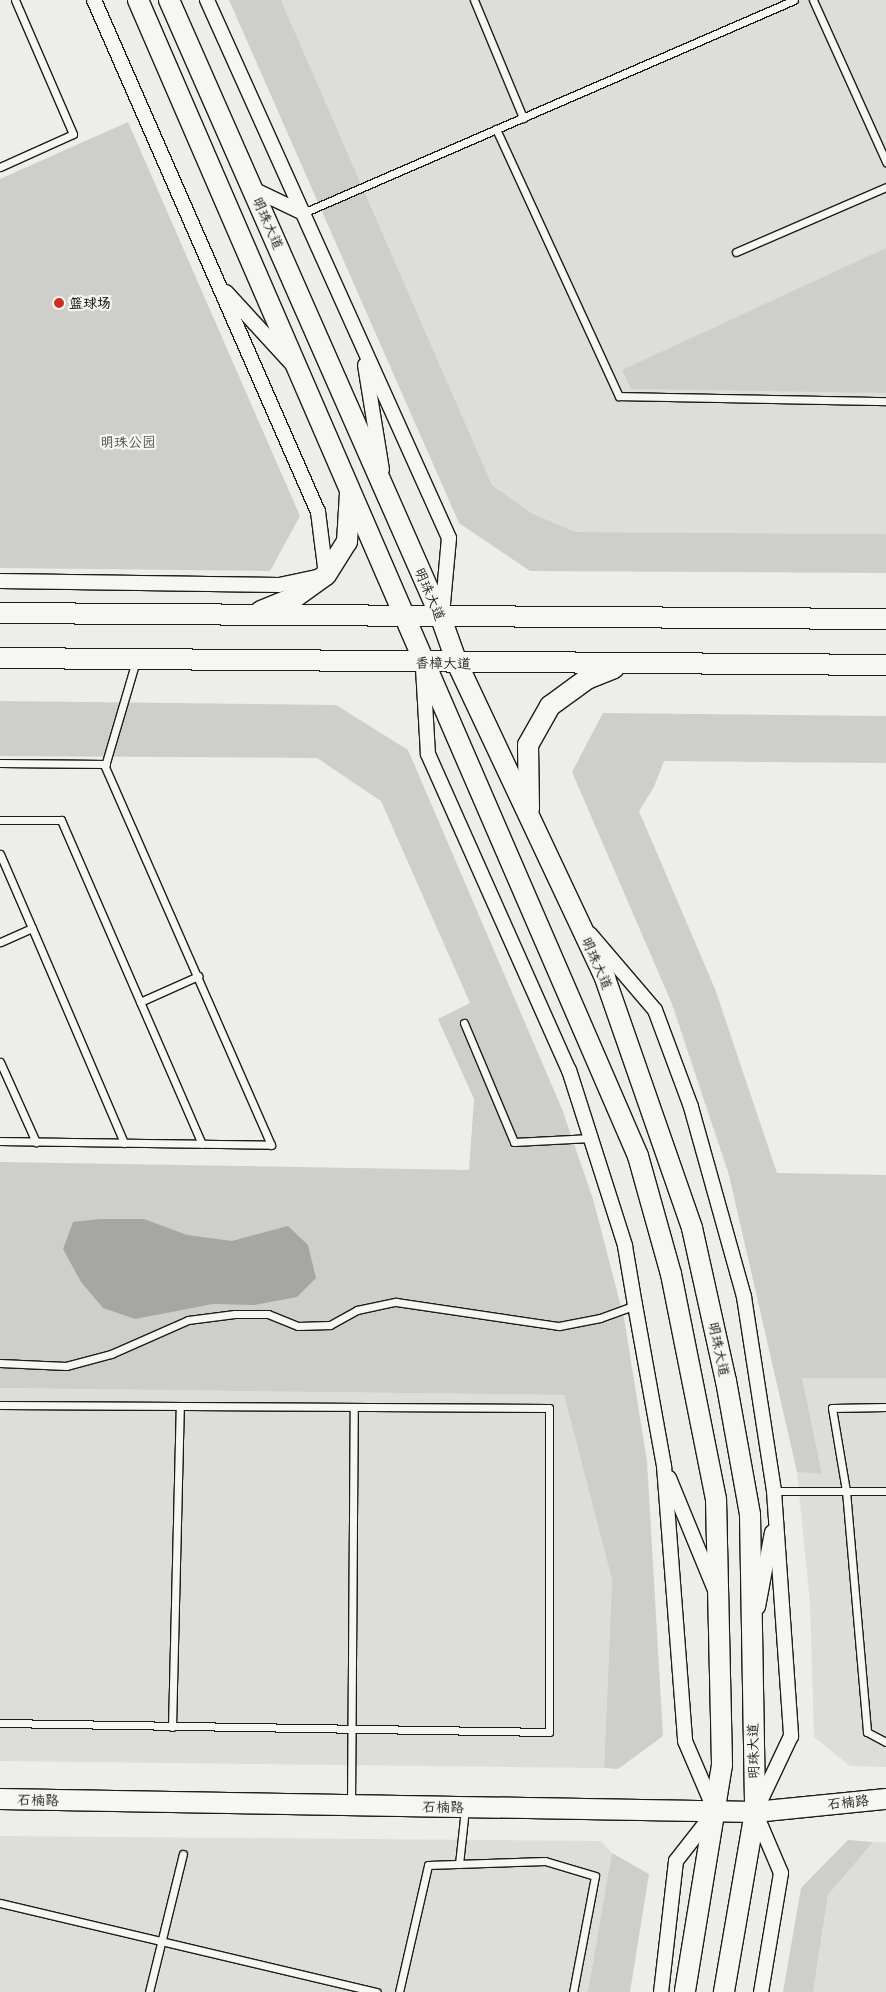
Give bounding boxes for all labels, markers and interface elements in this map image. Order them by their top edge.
street label: 明珠大道 [249,194,287,252]
place label: 篮球场 [69,295,111,311]
marker: 篮球场 [53,297,65,309]
park label: 明珠公园 [100,434,156,450]
street label: 明珠大道 [411,565,449,623]
street label: 香樟大道 [415,654,471,672]
street label: 明珠大道 [578,934,616,992]
street label: 明珠大道 [705,1320,733,1378]
street label: 明珠大道 [744,1723,762,1779]
street label: 石楠路 [17,1791,59,1809]
street label: 石楠路 [826,1791,870,1813]
street label: 石楠路 [422,1798,464,1816]

